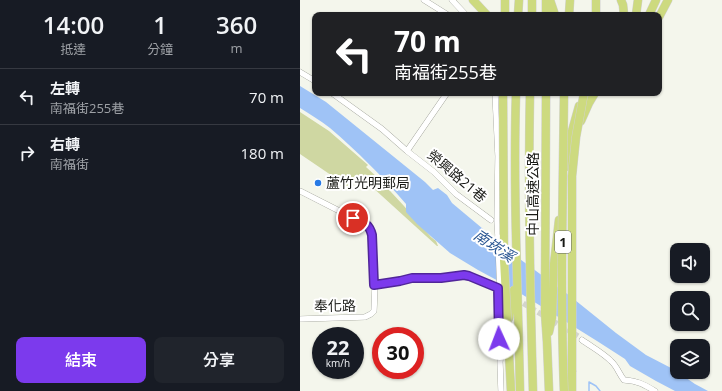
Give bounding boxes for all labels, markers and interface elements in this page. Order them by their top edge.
text: 14:00 [43,8,104,41]
text: 1 [153,8,167,41]
text: 360 [216,8,257,41]
text: 70 m [394,22,461,60]
icon: left [328,28,380,80]
text: m [231,39,243,57]
text: 抵達 [61,40,87,58]
text: 分鐘 [147,40,173,58]
text: 南福街255巷 [394,60,497,84]
text: 左轉 [50,78,80,98]
icon: left [16,86,38,108]
text: 70 m [249,87,284,107]
text: 南福街255巷 [50,99,124,117]
text: 右轉 [50,134,80,154]
icon: right [16,142,38,164]
text: 180 m [240,143,284,163]
street label: 榮興路21巷 [424,145,491,206]
street label: 中山高速公路 [523,152,542,236]
text: 南福街 [50,155,89,173]
place label: 蘆竹光明郵局 [326,173,410,192]
marker: 蘆竹光明郵局 [313,178,323,188]
pin [336,201,370,235]
icon: arrive [342,207,364,229]
water label: 南崁溪 [470,224,520,267]
road number: 1 [555,231,571,253]
map controls [670,243,710,379]
button: sound [670,243,710,283]
button: search [670,291,710,331]
street label: 奉化路 [314,296,356,315]
position arrow [478,318,520,360]
speed limit sign: 30 [372,327,424,379]
text: 22 [327,334,349,361]
button: 結束 [16,337,146,383]
button: 分享 [154,337,284,383]
button: layers [670,339,710,379]
text: km/h [326,356,350,370]

